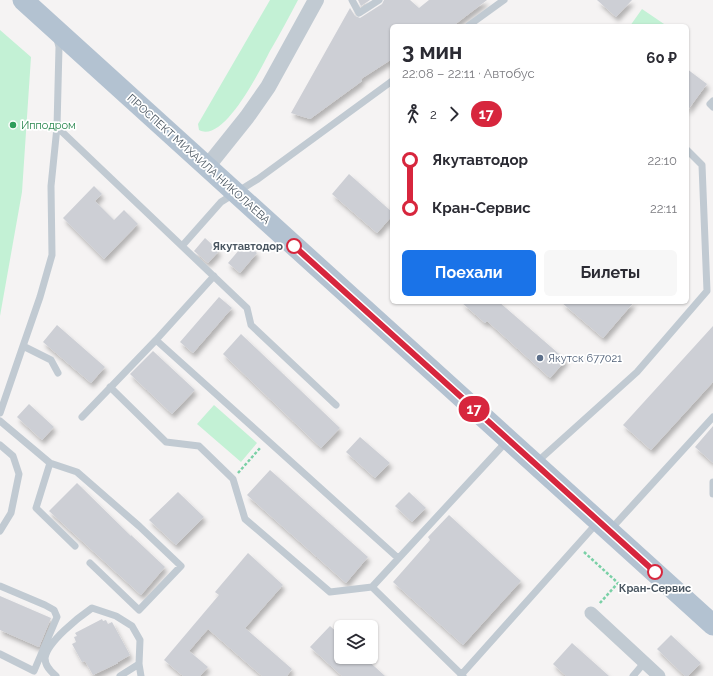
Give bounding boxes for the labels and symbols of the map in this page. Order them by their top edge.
street label: ПРОСПЕКТ МИХАИЛА НИКОЛАЕВА [125,92,273,227]
place label: Ипподром [21,119,76,132]
marker: Ипподром [8,120,18,130]
marker: Якутавтодор [286,238,302,254]
place label: Якутавтодор [213,240,283,253]
place label: Якутск 677021 [548,352,622,365]
marker: Якутск 677021 [535,353,545,363]
line badge: 17 [456,396,492,422]
marker: Кран-Сервис [647,564,663,580]
place label: Кран-Сервис [619,582,691,595]

